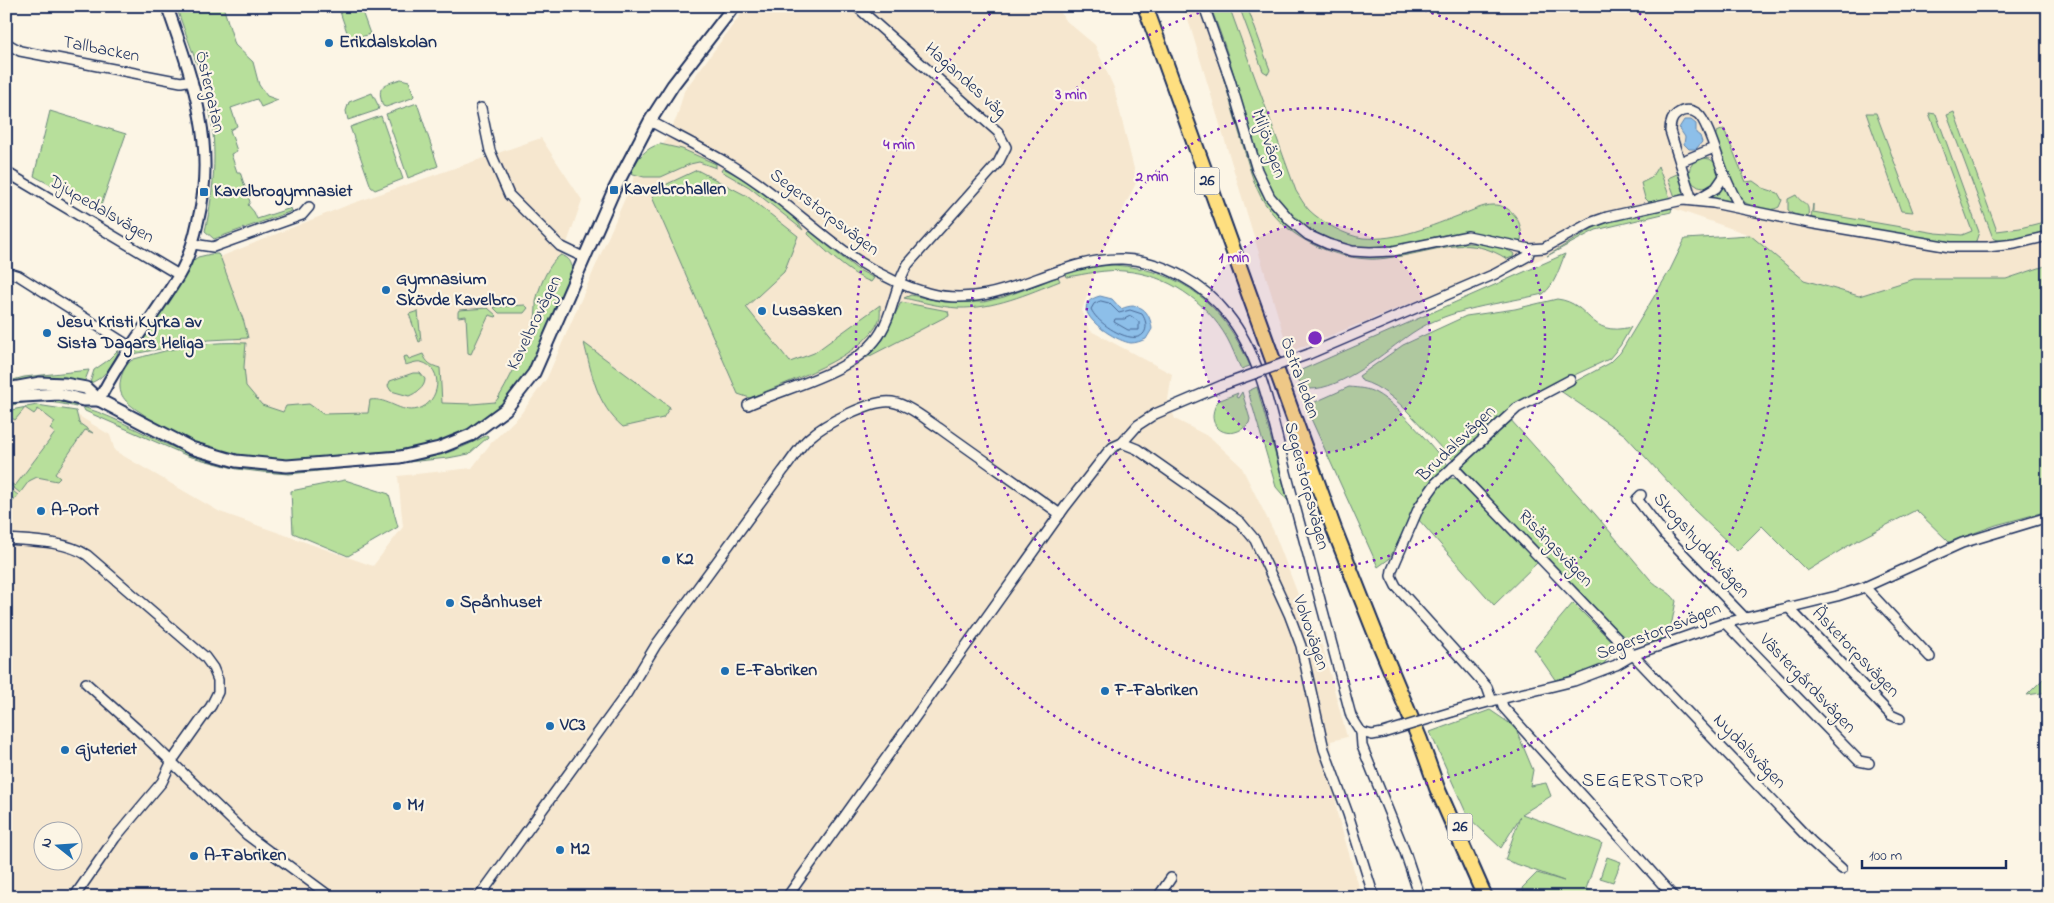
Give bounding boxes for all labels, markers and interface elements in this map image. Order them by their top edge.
street label: Tallbacken [60,30,142,70]
place label: Erikdalskolan [339,30,437,56]
marker: Erikdalskolan [323,37,335,49]
street label: Hagandes väg [917,37,1012,126]
street label: Östergatan [186,49,231,136]
text: 3 min [1054,84,1087,106]
street label: Miljövägen [1243,106,1292,182]
text: 4 min [882,134,915,156]
street label: Segerstorpsvägen [763,163,884,264]
text: 2 min [1135,166,1169,188]
road number: 26 [1194,168,1220,195]
street label: Djupedalsvägen [42,169,159,252]
place label: Kavelbrohallen [624,177,726,203]
place label: Kavelbrogymnasiet [214,179,354,206]
marker: Kavelbrohallen [608,184,620,196]
marker: Kavelbrogymnasiet [198,186,210,198]
text: 1 min [1219,247,1250,269]
place label: Gymnasium Skövde Kavelbro [396,267,516,314]
street label: Kavelbrovägen [501,271,570,375]
marker: Gymnasium Skövde Kavelbro [380,284,392,296]
place label: Lusasken [772,298,842,324]
marker: Lusasken [756,305,768,317]
place label: Jesu Kristi Kyrka av Sista Dagars Heliga [57,310,204,358]
marker: Jesu Kristi Kyrka av Sista Dagars Heliga [41,327,53,339]
centre of rings [1306,329,1324,347]
street label: Östra leden [1272,334,1326,422]
street label: Brudalsvägen [1411,399,1503,490]
street label: Segerstorpsvägen [1275,419,1336,553]
street label: Skogshyddevägen [1646,487,1756,605]
place label: A-Port [51,498,100,524]
street label: Risängsvägen [1511,504,1599,594]
marker: A-Port [35,505,47,517]
place label: K2 [676,547,694,573]
marker: K2 [660,554,672,566]
place label: Spånhuset [460,590,543,616]
street label: Volvovägen [1284,591,1335,674]
street label: Segerstorpsvägen [1593,596,1726,669]
marker: Spånhuset [444,597,456,609]
street label: Äsketorpsvägen [1804,602,1905,705]
street label: Västergårdsvägen [1751,627,1862,741]
place label: E-Fabriken [735,658,817,684]
marker: E-Fabriken [719,665,731,677]
place label: F-Fabriken [1114,678,1198,704]
marker: F-Fabriken [1099,685,1111,697]
street label: Nydalsvägen [1706,709,1792,796]
place label: VC3 [559,713,586,739]
marker: VC3 [544,720,556,732]
place label: Gjuteriet [75,737,138,763]
marker: Gjuteriet [59,744,71,756]
district label: SEGERSTORP [1582,768,1704,795]
place label: M1 [407,793,424,819]
marker: M1 [391,800,403,812]
road number: 26 [1448,814,1472,840]
north arrow [32,820,82,870]
text: N [36,835,58,850]
place label: M2 [570,837,590,863]
scale bar [1862,838,2005,870]
place label: A-Fabriken [204,843,286,869]
marker: M2 [554,844,566,856]
text: 100 m [1869,845,1902,867]
marker: A-Fabriken [188,850,200,862]

